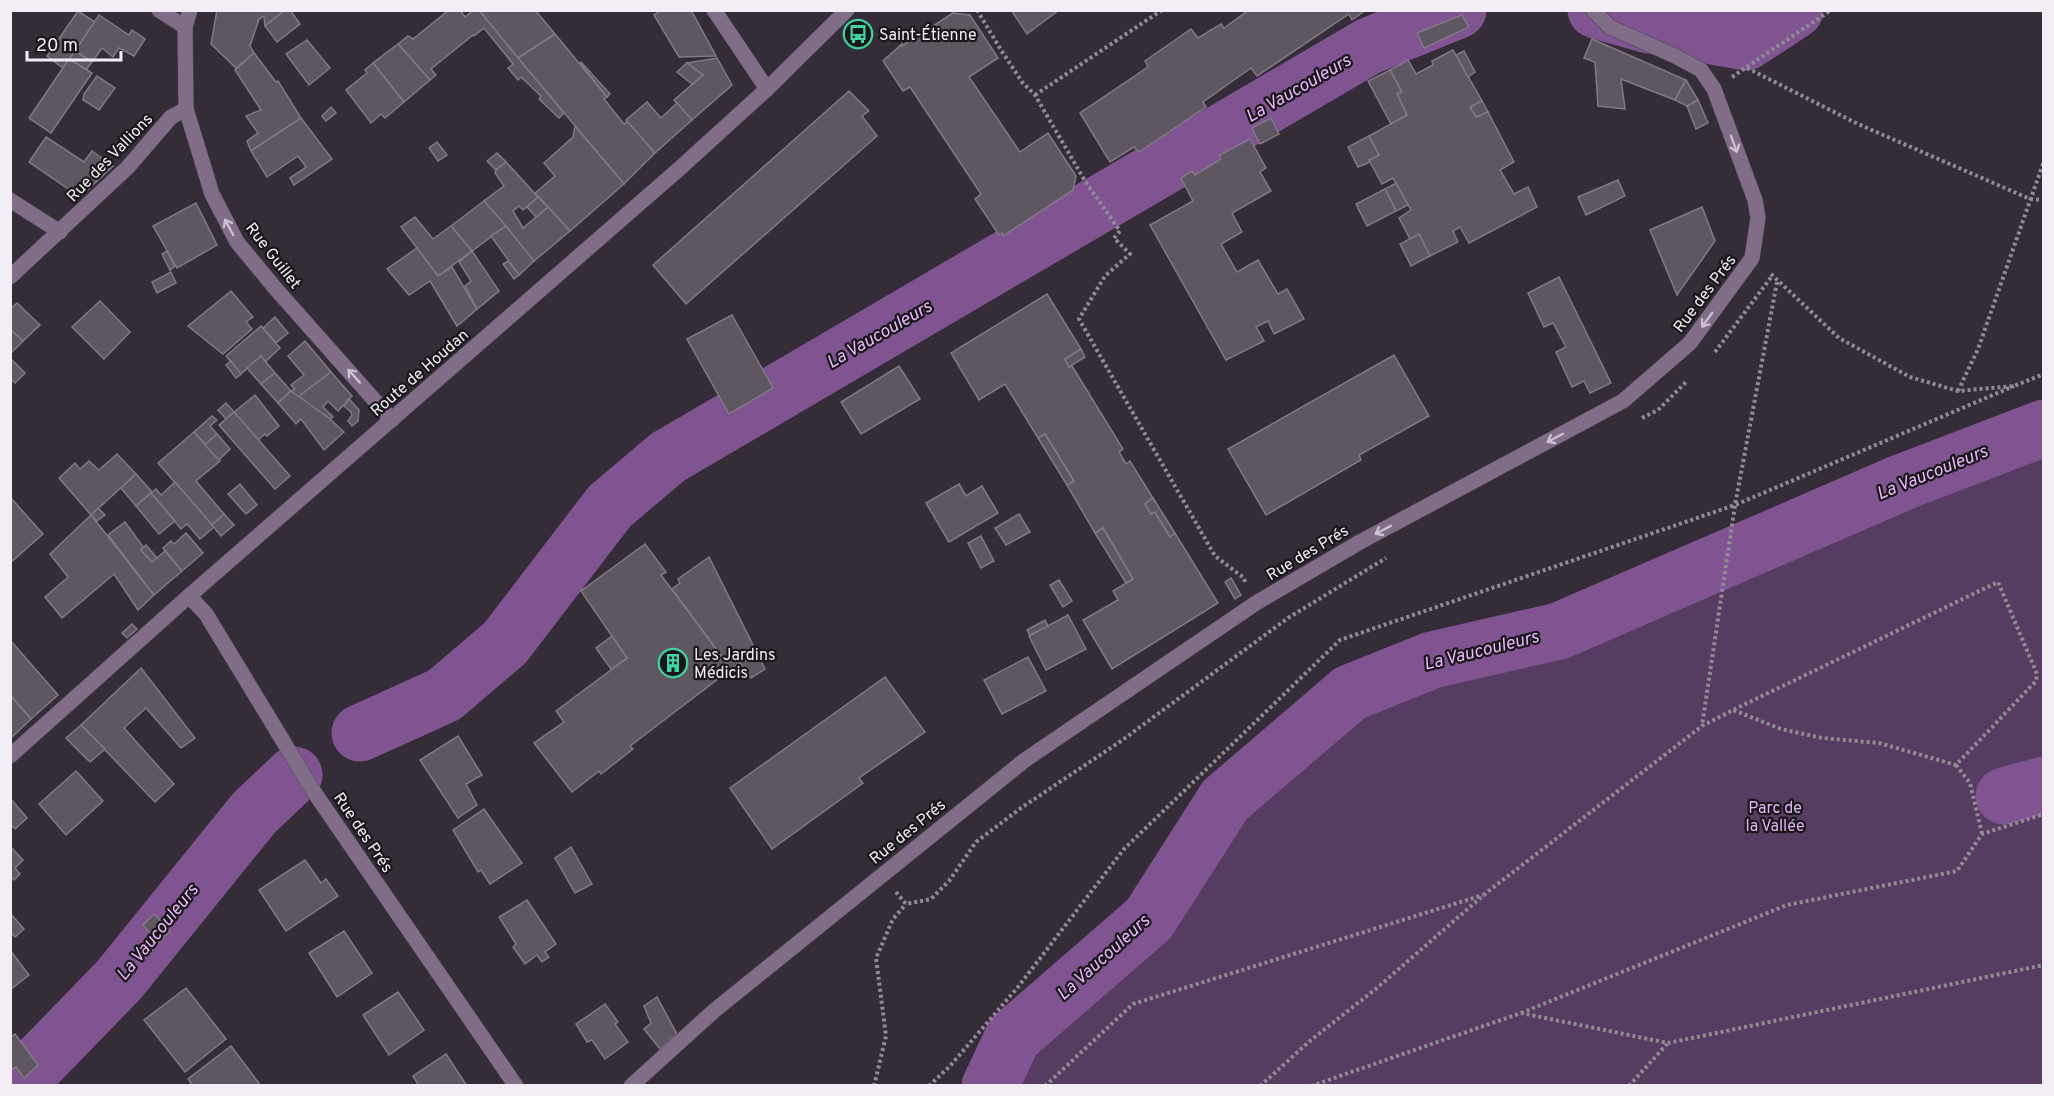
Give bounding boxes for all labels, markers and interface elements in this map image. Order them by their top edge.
bus stop icon: Saint-Étienne [842,18,874,50]
scale bar [27,24,122,62]
place label: Saint-Étienne [879,24,977,46]
text: 20 m [36,35,78,58]
water label: La Vaucouleurs [1242,49,1356,129]
street label: Rue des Vallions [63,110,158,207]
one-way arrow [1729,134,1740,153]
one-way arrow [223,218,234,236]
street label: Rue Guillet [240,219,305,293]
street label: Rue des Prés [1670,251,1741,337]
water label: La Vaucouleurs [823,295,937,375]
one-way arrow [1701,311,1713,327]
street label: Route de Houdan [367,325,473,422]
one-way arrow [347,368,361,383]
one-way arrow [1546,433,1564,444]
water label: La Vaucouleurs [1874,440,1992,506]
street label: Rue des Prés [1263,521,1353,586]
one-way arrow [1374,525,1392,536]
water label: La Vaucouleurs [1421,626,1542,677]
place label: Les Jardins Médicis [694,646,775,684]
building icon: Les Jardins Médicis [657,647,689,679]
street label: Rue des Prés [328,789,396,877]
street label: Rue des Prés [866,796,950,869]
park label: Parc de la Vallée [1745,799,1805,837]
water label: La Vaucouleurs [112,879,205,986]
water label: La Vaucouleurs [1053,910,1156,1006]

